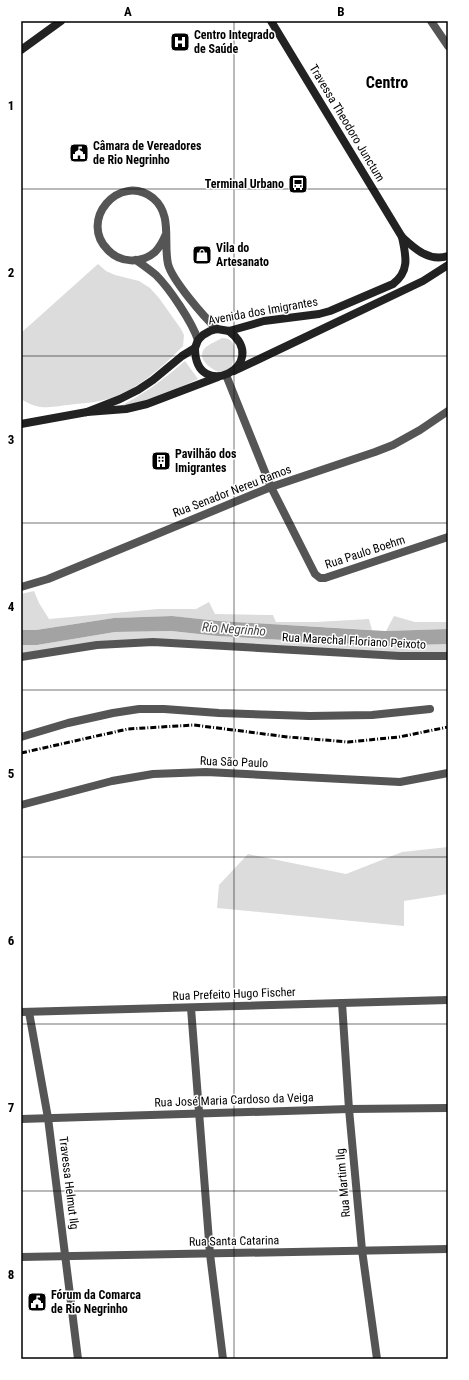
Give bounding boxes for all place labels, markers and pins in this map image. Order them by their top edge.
place label: Centro Integrado de Saúde [194,28,275,56]
hospital icon: Centro Integrado de Saúde [169,31,191,53]
place label: Câmara de Vereadores de Rio Negrinho [93,139,202,167]
public building icon: Câmara de Vereadores de Rio Negrinho [68,142,90,164]
bus stop icon: Terminal Urbano [287,173,309,195]
place label: Terminal Urbano [205,177,284,191]
place label: Vila do Artesanato [216,241,269,269]
shop icon: Vila do Artesanato [191,244,213,266]
place label: Pavilhão dos Imigrantes [175,447,237,475]
building icon: Pavilhão dos Imigrantes [150,450,172,472]
place label: Fórum da Comarca de Rio Negrinho [51,1288,141,1316]
public building icon: Fórum da Comarca de Rio Negrinho [26,1291,48,1313]

